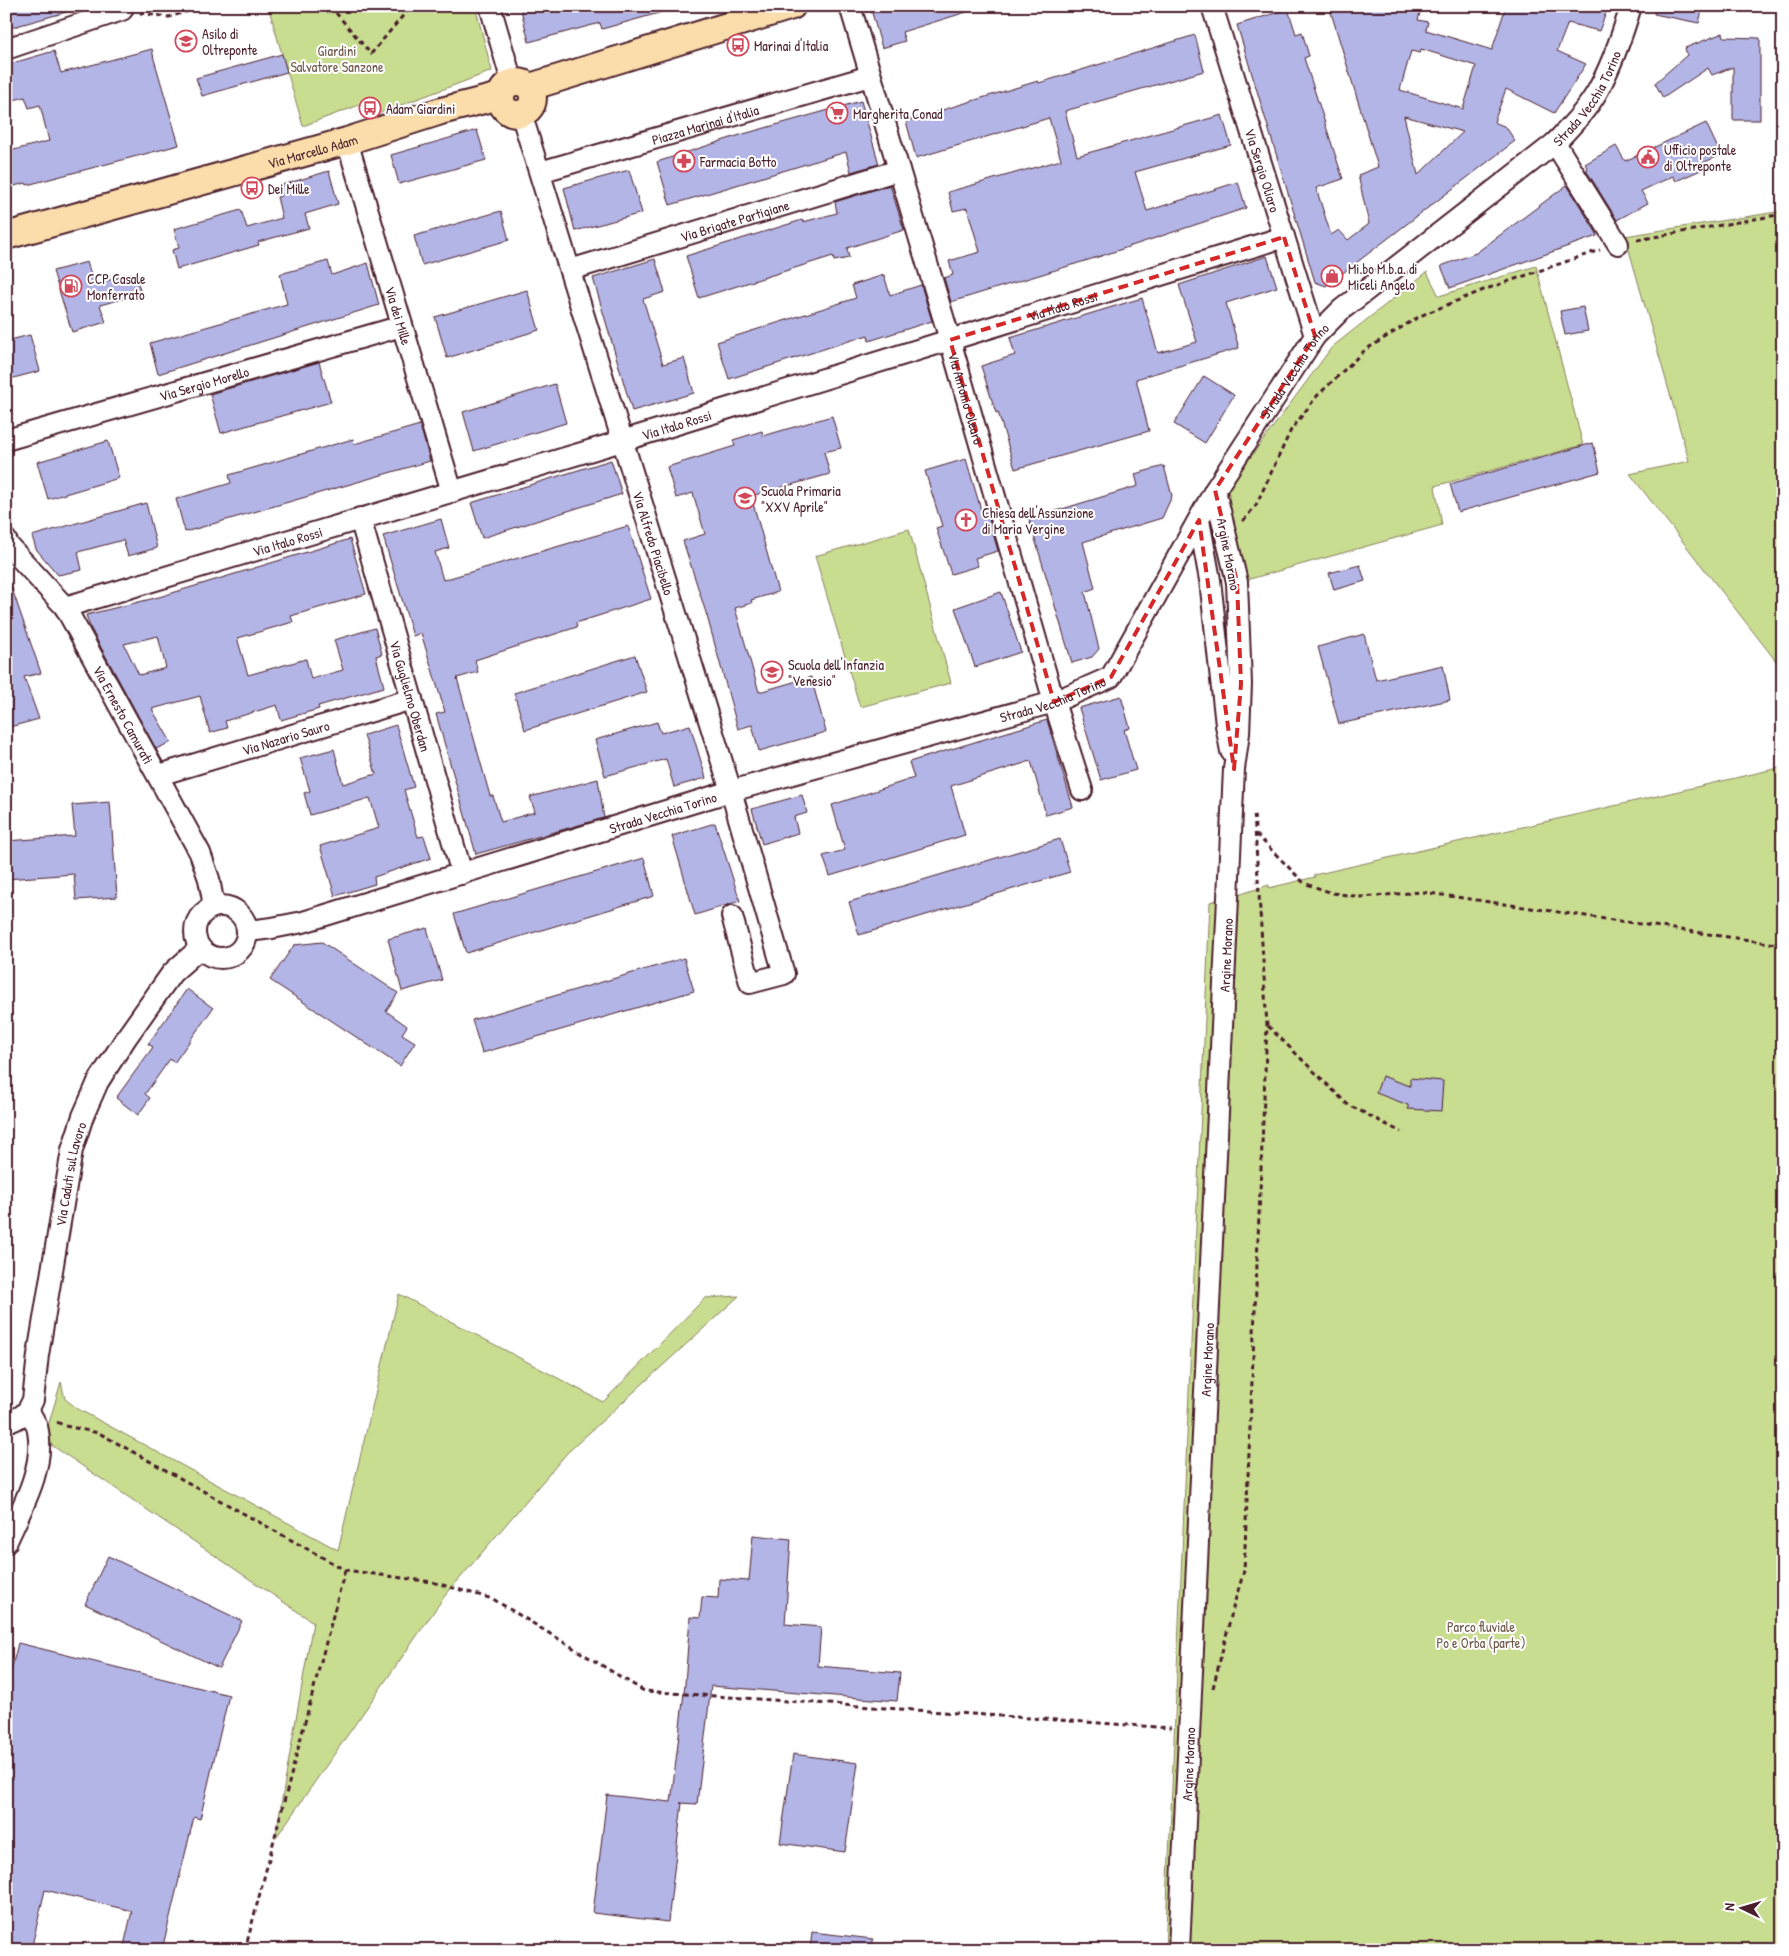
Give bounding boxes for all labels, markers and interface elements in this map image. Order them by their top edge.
place label: Asilo di Oltreponte [202,24,258,60]
school or university icon: Asilo di Oltreponte [174,29,198,53]
bus stop icon: Marinai d'Italia [726,33,750,57]
place label: Marinai d'Italia [754,36,829,55]
park label: Giardini Salvatore Sanzone [290,41,384,76]
street label: Strada Vecchia Torino [1548,47,1625,150]
bus stop icon: Adam Giardini [358,96,382,120]
place label: Adam Giardini [386,99,455,118]
street label: Piazza Marinai d'Italia [649,99,761,149]
supermarket icon: Margherita Conad [825,101,849,125]
place label: Margherita Conad [853,104,943,124]
street label: Via Sergio Oliaro [1241,126,1285,215]
street label: Via Marcello Adam [265,129,360,172]
place label: Ufficio postale di Oltreponte [1664,140,1737,176]
public building icon: Ufficio postale di Oltreponte [1636,145,1660,169]
pharmacy icon: Farmacia Botto [672,149,696,173]
place label: Farmacia Botto [699,152,777,171]
bus stop icon: Dei Mille [240,176,264,200]
place label: Dei Mille [268,179,310,198]
street label: Via Brigate Partigiane [678,194,792,246]
place label: Mi.bo M.b.a. di Miceli Angelo [1348,259,1417,295]
shop icon: Mi.bo M.b.a. di Miceli Angelo [1320,264,1344,288]
place label: CCP Casale Monferrato [87,269,146,304]
fuel station icon: CCP Casale Monferrato [59,274,83,298]
street label: Via dei Mille [381,284,417,347]
street label: Via Italo Rossi [1025,286,1100,325]
street label: Strada Vecchia Torino [1255,318,1333,422]
street label: Via Antonio Olearo [944,350,989,447]
street label: Via Sergio Morello [157,361,251,405]
street label: Via Italo Rossi [639,405,713,444]
place label: Scuola Primaria "XXV Aprile" [761,481,841,517]
school or university icon: Scuola Primaria "XXV Aprile" [733,486,757,510]
street label: Via Alfredo Piacibello [629,489,679,597]
place label: Chiesa dell'Assunzione di Maria Vergine [982,503,1094,539]
church icon: Chiesa dell'Assunzione di Maria Vergine [954,508,978,532]
street label: Argine Morano [1212,516,1245,592]
street label: Via Italo Rossi [250,521,325,560]
street label: Via Guglielmo Oberdan [386,638,436,754]
place label: Scuola dell'Infanzia "Venesio" [788,655,884,690]
school or university icon: Scuola dell'Infanzia "Venesio" [760,660,784,684]
street label: Via Ernesto Camurati [89,662,159,767]
street label: Strada Vecchia Torino [997,671,1109,726]
street label: Via Nazario Sauro [239,715,332,759]
street label: Strada Vecchia Torino [607,786,719,837]
street label: Argine Morano [1214,918,1237,992]
street label: Via Caduti sul Lavoro [50,1119,90,1227]
street label: Argine Morano [1195,1322,1218,1397]
park label: Parco fluviale Po e Orba (parte) [1436,1617,1526,1653]
street label: Argine Morano [1176,1727,1199,1801]
north arrow [1716,1884,1766,1934]
text: N [1719,1902,1738,1911]

